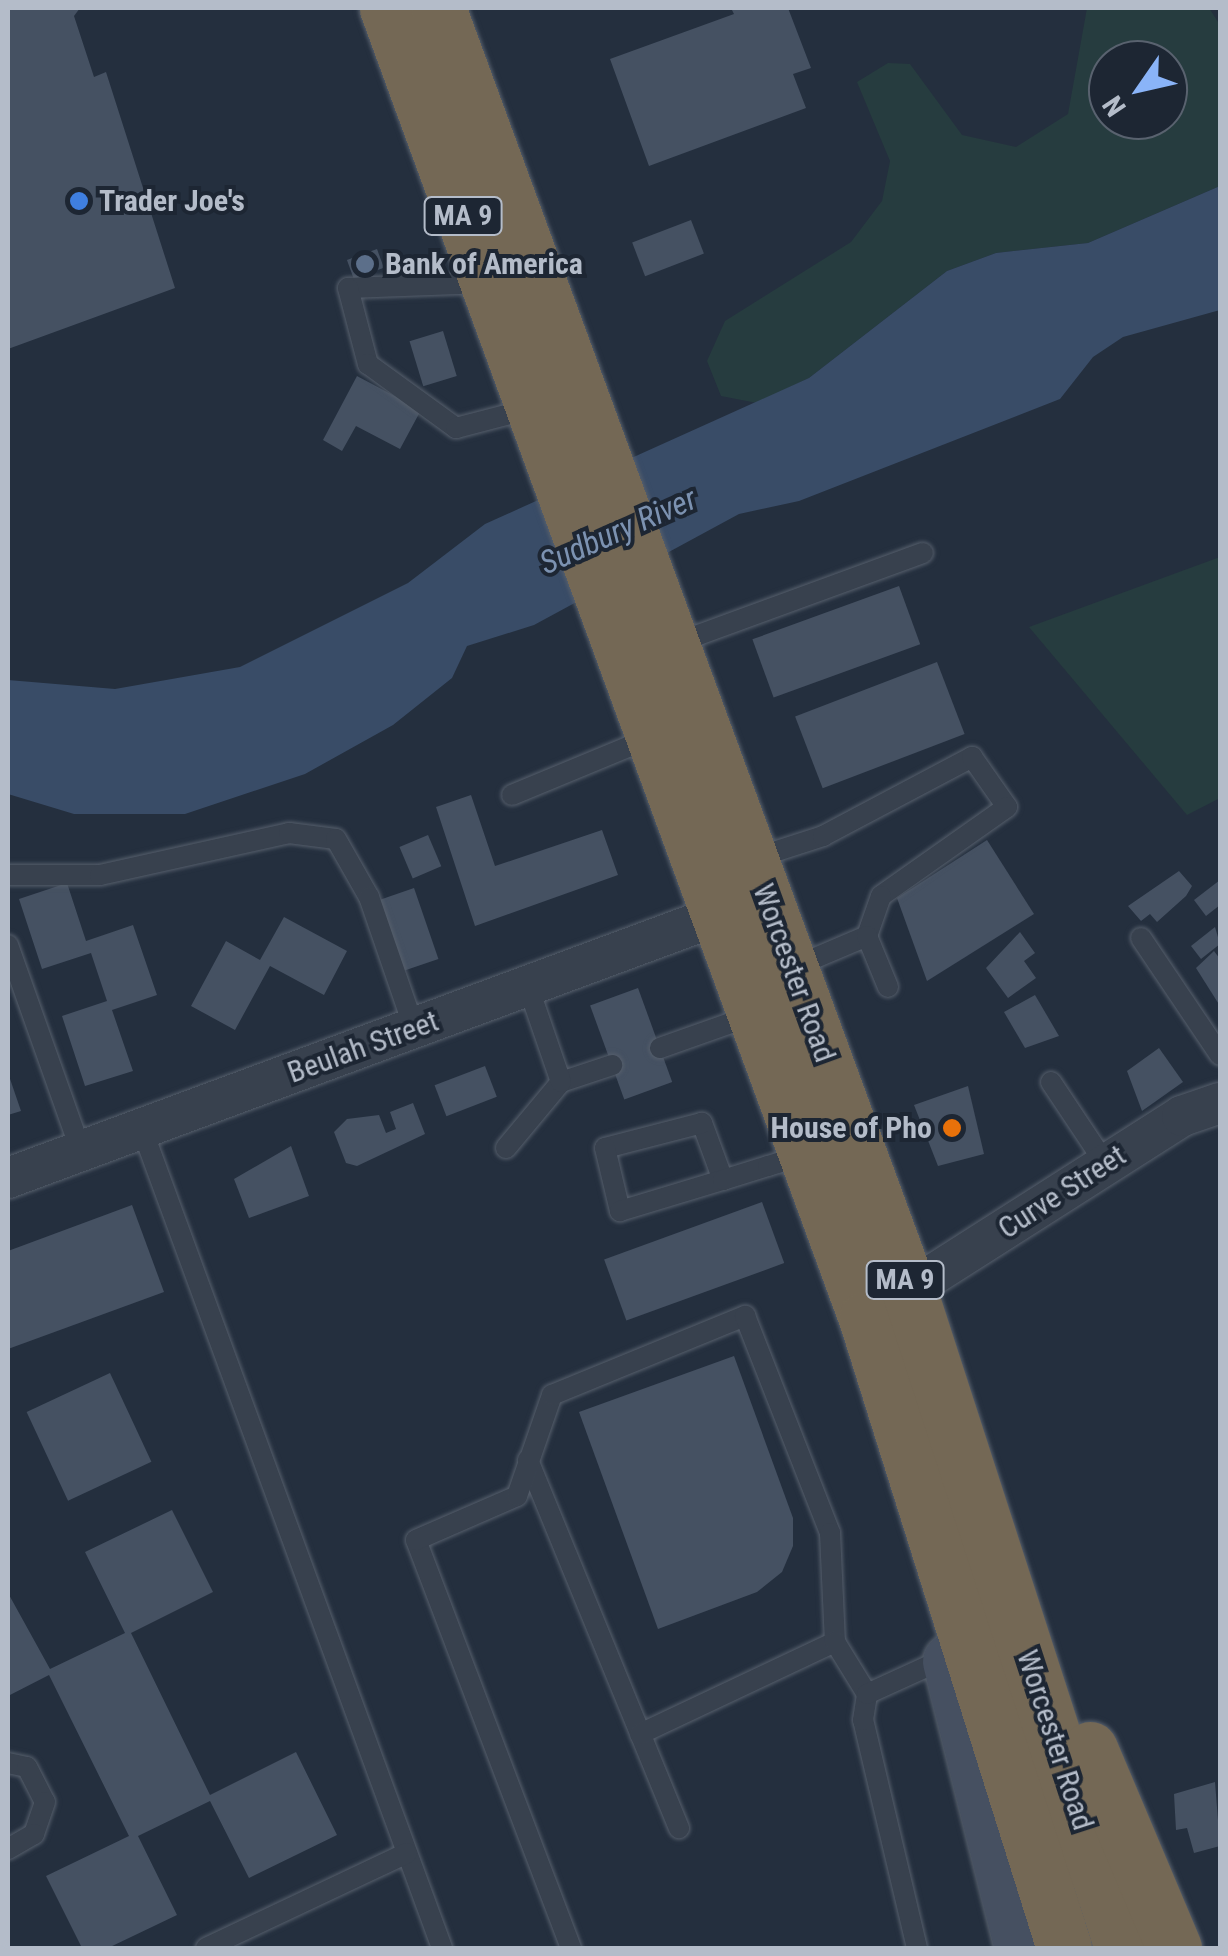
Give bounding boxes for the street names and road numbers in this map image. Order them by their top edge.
road number: MA 9 [423,193,503,239]
street label: Worcester Road [745,879,843,1067]
street label: Beulah Street [283,1003,443,1091]
street label: Curve Street [991,1137,1133,1247]
road number: MA 9 [865,1257,945,1303]
street label: Worcester Road [1009,1645,1101,1835]

